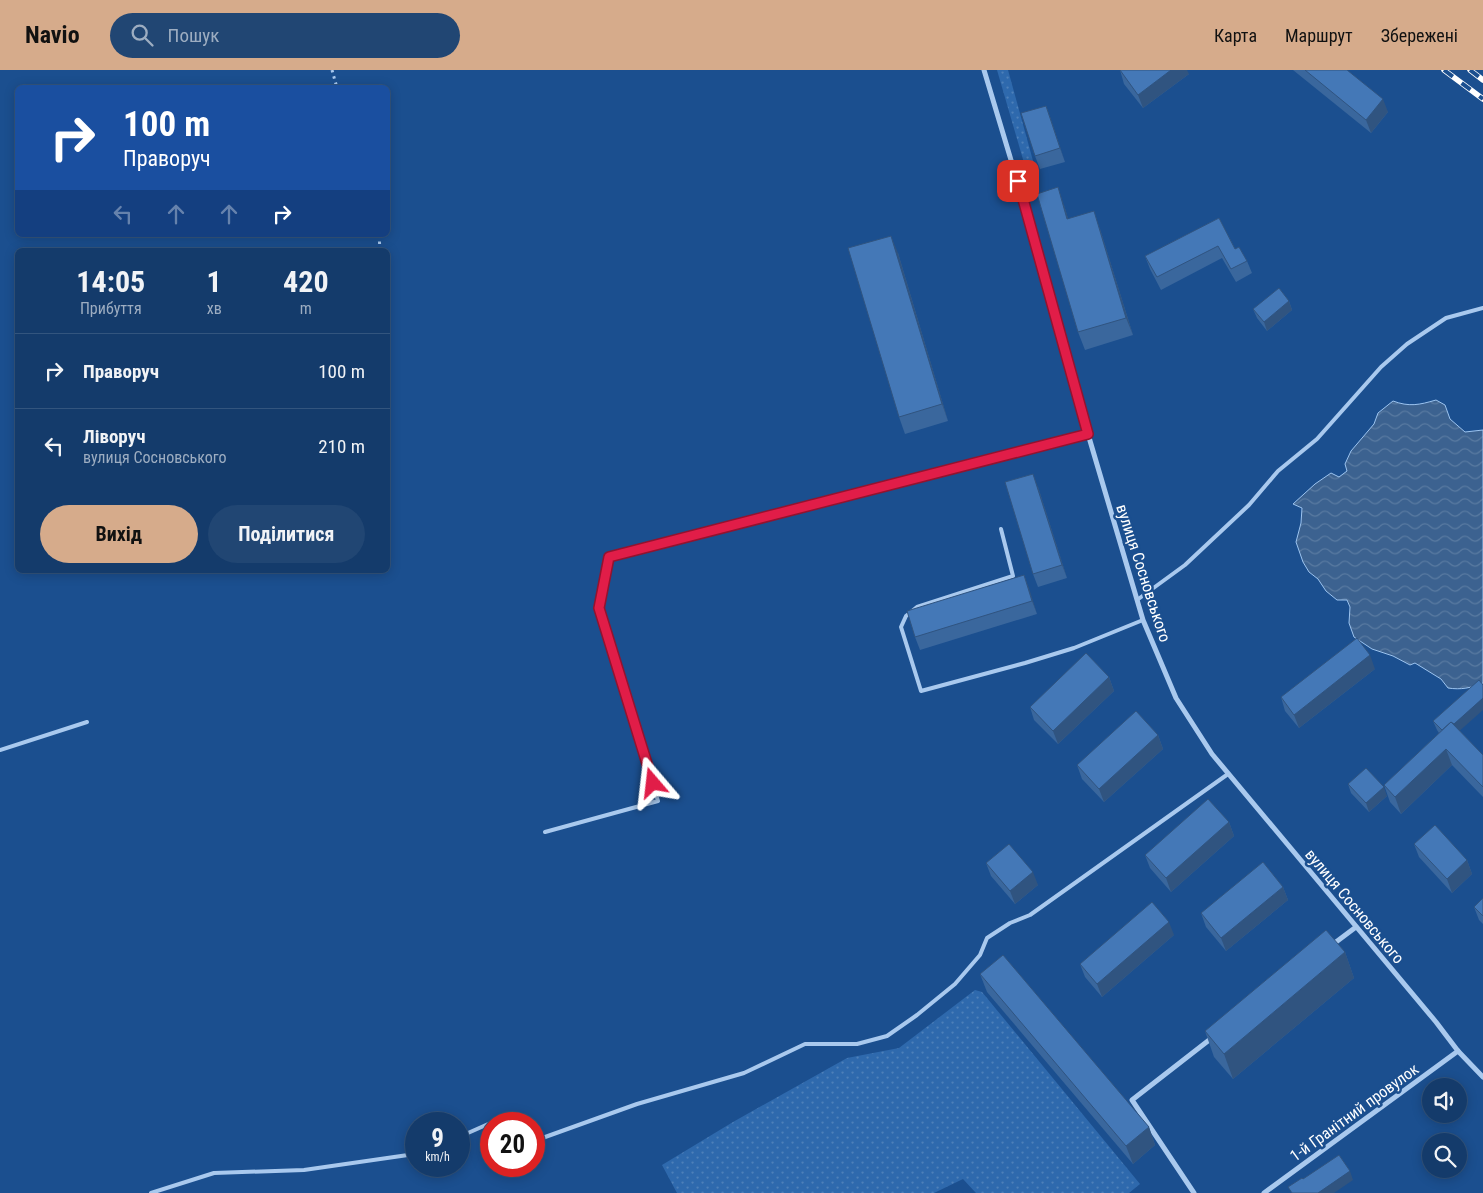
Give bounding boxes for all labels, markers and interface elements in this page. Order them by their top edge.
search box [110,13,460,58]
text: Navio [25,21,80,49]
icon: search [128,21,156,49]
text: Пошук [168,24,219,47]
text: Карта [1214,25,1257,46]
text: Маршрут [1285,25,1353,46]
text: Збережені [1381,25,1458,46]
text: 100 m [123,104,210,145]
icon: right [40,105,105,170]
text: Праворуч [123,146,211,171]
pin [997,160,1039,202]
icon: arrive [1004,167,1032,195]
icon: left [109,200,137,228]
icon: ahead [162,200,190,228]
icon: ahead [215,200,243,228]
icon: right [268,200,296,228]
text: 14:05 [76,264,145,299]
text: 1 [207,264,222,299]
text: 420 [283,264,329,299]
text: Прибуття [80,299,142,318]
text: хв [207,299,222,318]
text: m [300,299,312,318]
icon: right [40,357,68,385]
text: Праворуч [83,360,159,383]
text: 100 m [318,360,365,383]
text: Ліворуч [83,425,145,448]
icon: left [40,432,68,460]
text: 210 m [318,435,365,458]
text: вулиця Сосновського [83,448,227,467]
street label: вулиця Сосновського [1112,502,1175,644]
button: Вихід [40,505,198,563]
button: Поділитися [208,505,365,563]
position arrow [626,756,678,808]
street label: вулиця Сосновського [1301,845,1408,967]
street label: 1-й Гранітний провулок [1286,1059,1423,1165]
map controls [1422,1078,1467,1178]
button: sound [1422,1078,1467,1123]
speed limit sign: 20 [480,1112,545,1177]
text: 9 [431,1124,444,1153]
button: search [1422,1133,1467,1178]
text: km/h [425,1150,450,1164]

